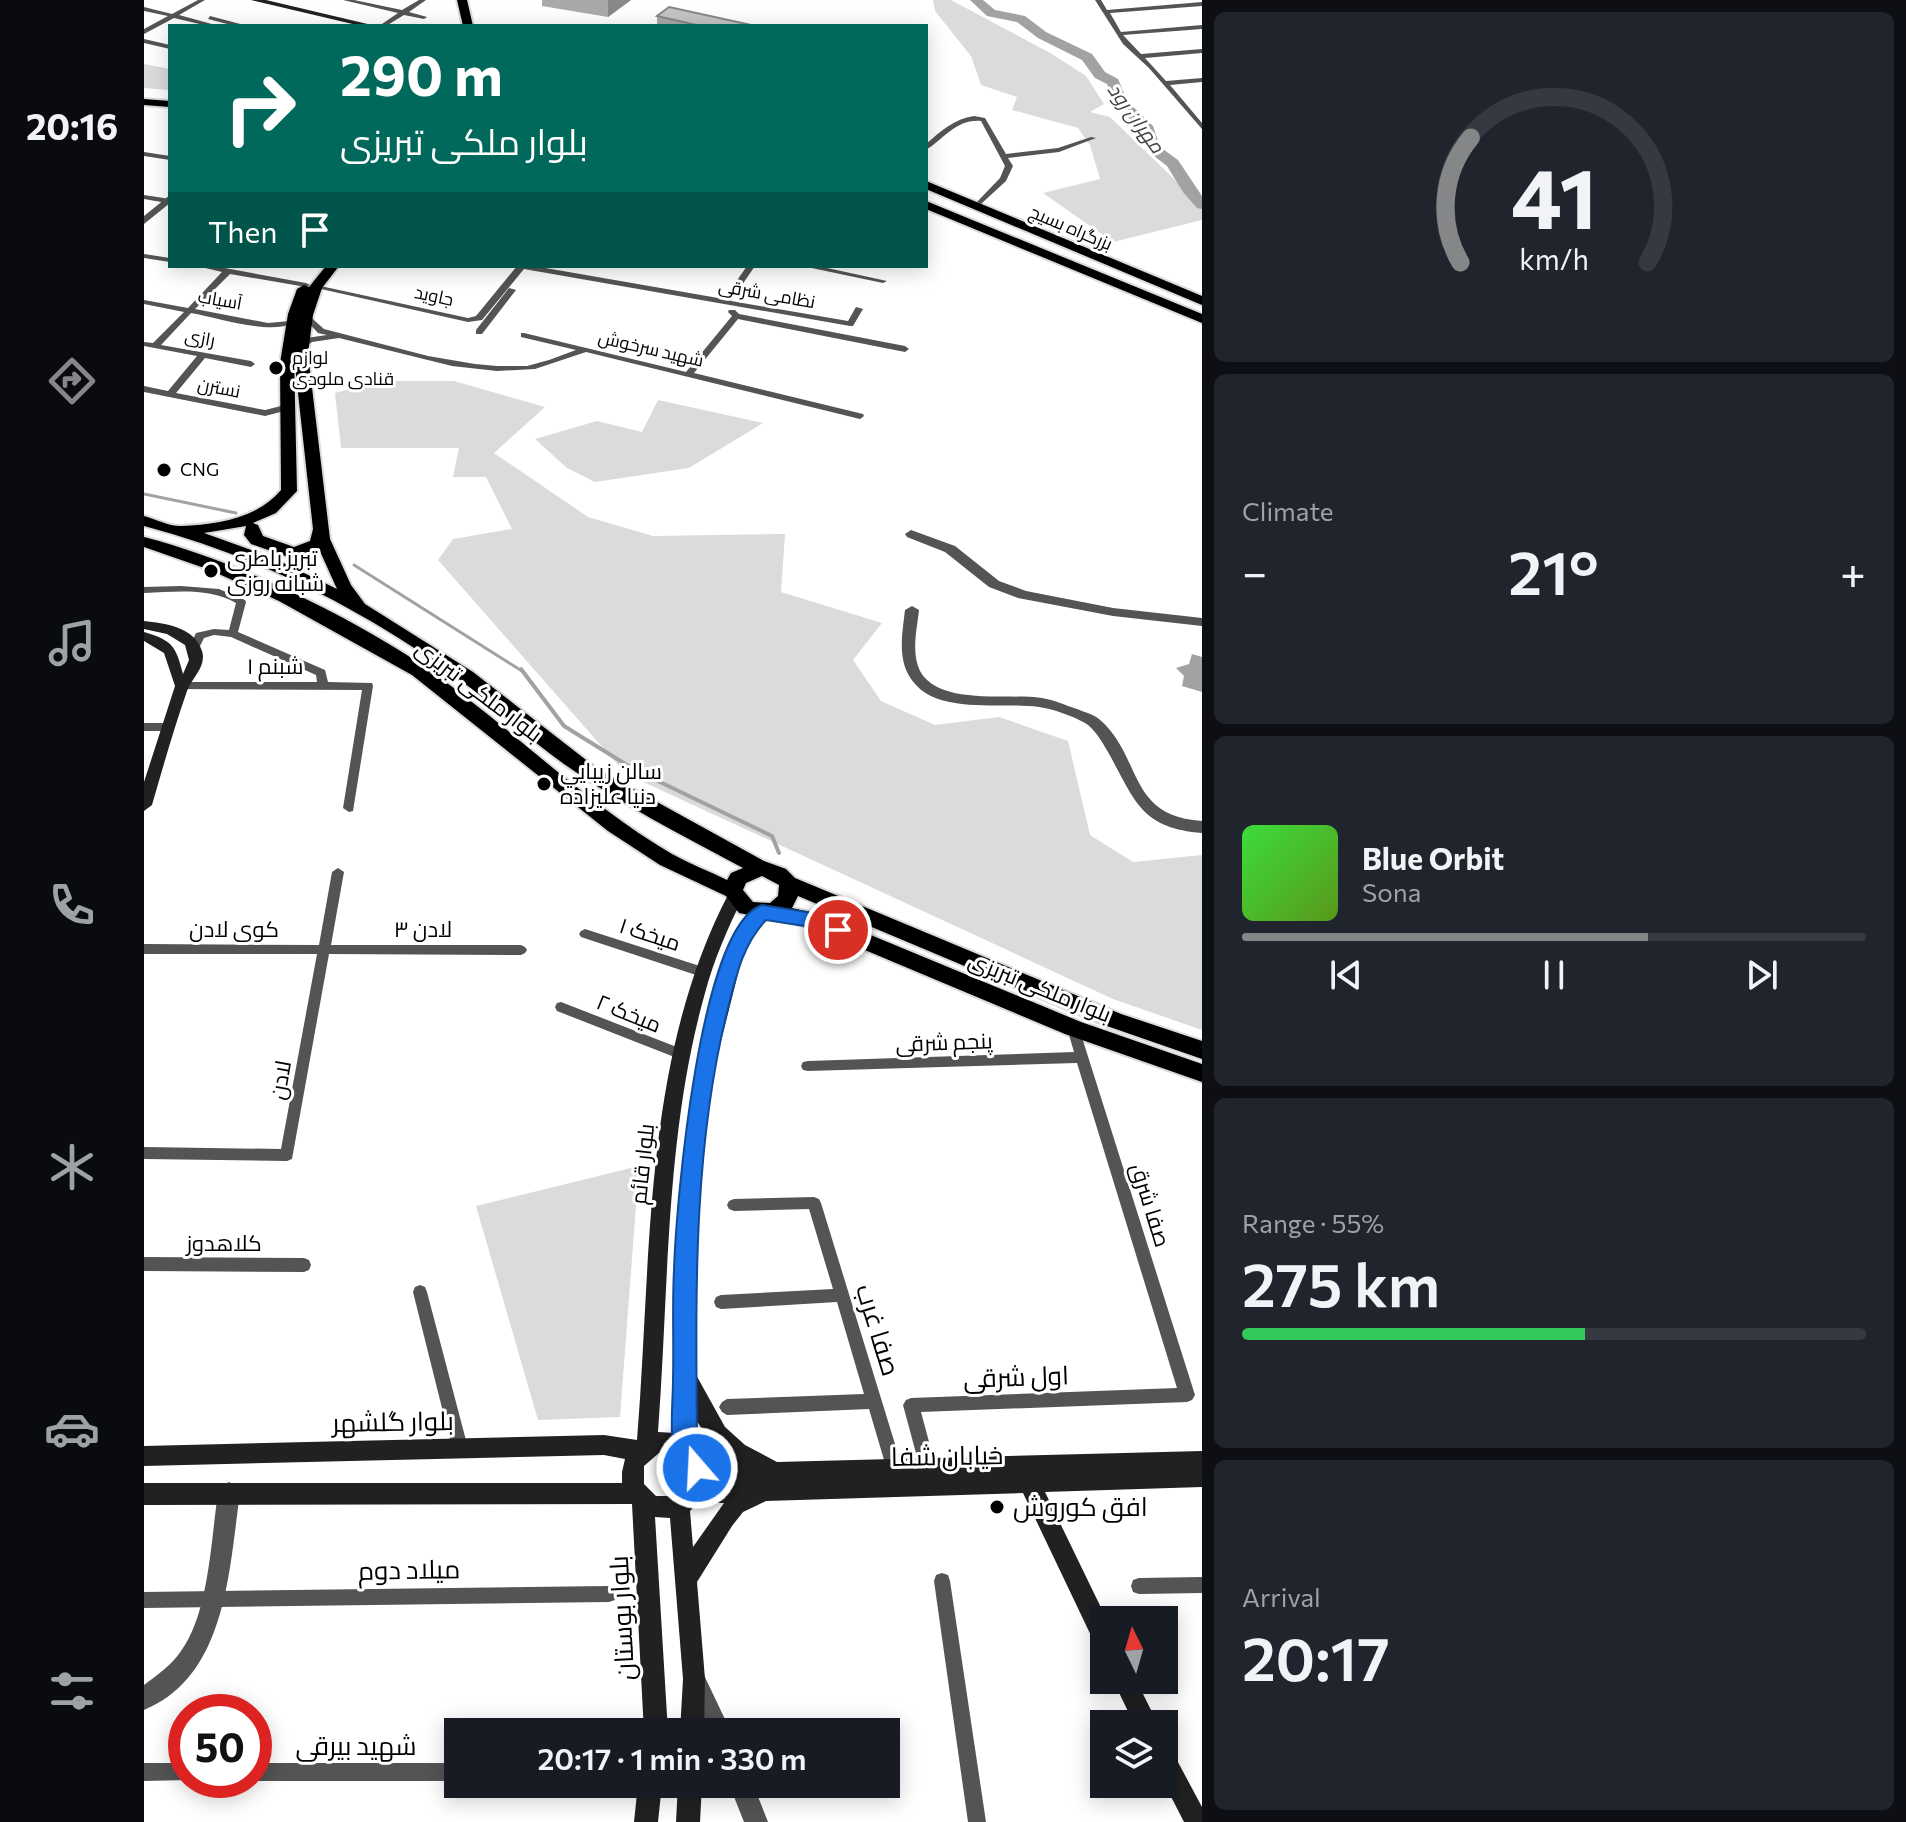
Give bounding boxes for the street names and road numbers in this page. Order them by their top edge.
street label: بزرگراه بسیج [1026,200,1116,256]
street label: نظامی شرقی [717,274,817,313]
street label: جاوید [412,280,456,311]
street label: آسیاب [196,284,244,314]
street label: رازی [183,324,217,351]
street label: شهید سرخوش [596,325,706,372]
street label: نسترن [196,372,242,403]
street label: بلوار ملکى تبریزى [410,634,548,748]
street label: شبنم ۱ [247,652,303,682]
street label: میخک ۱ [616,911,684,956]
street label: کوی لادن [189,915,279,942]
street label: لادن ۳ [394,915,452,942]
street label: بلوار ملکى تبریزى [965,946,1115,1028]
street label: میخک ۲ [593,987,666,1038]
street label: پنجم شرقی [895,1026,993,1060]
street label: لادن [263,1058,296,1102]
street label: بلوار قائم [624,1122,662,1206]
street label: صفا شرق [1125,1160,1177,1250]
street label: کلاهدوز [184,1229,262,1256]
street label: صفا غرب [850,1280,908,1379]
street label: اول شرقی [962,1358,1069,1395]
street label: بلوار گلشهر [330,1404,454,1439]
street label: خیابان شفا [890,1438,1003,1472]
street label: میلاد دوم [358,1552,460,1589]
street label: بلوار بوستان [602,1555,640,1681]
street label: شهید بیرقی [295,1729,417,1762]

